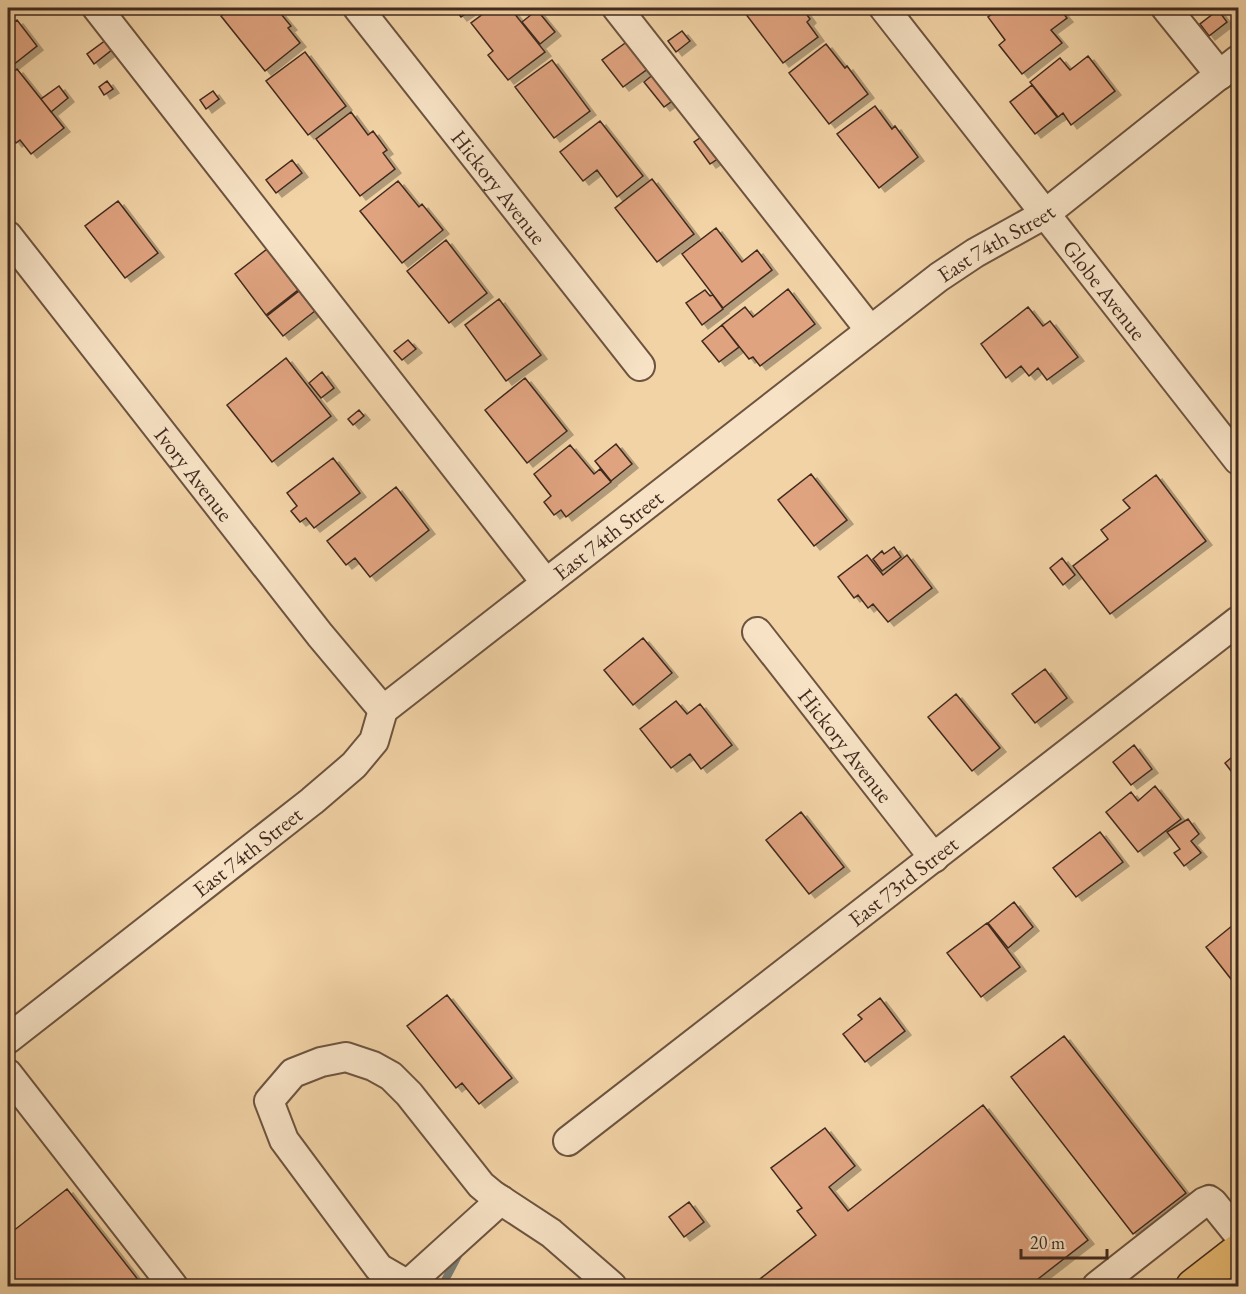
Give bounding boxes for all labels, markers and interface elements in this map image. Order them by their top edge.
street label: Hickory Avenue [445,124,553,251]
street label: East 74th Street [932,198,1061,289]
street label: Globe Avenue [1056,234,1153,347]
street label: Ivory Avenue [148,421,240,528]
street label: East 74th Street [548,483,669,587]
street label: Hickory Avenue [791,682,900,809]
street label: East 74th Street [187,800,308,904]
street label: East 73rd Street [842,830,964,933]
scale bar [1021,1222,1106,1260]
text: 20 m [1030,1231,1065,1254]

